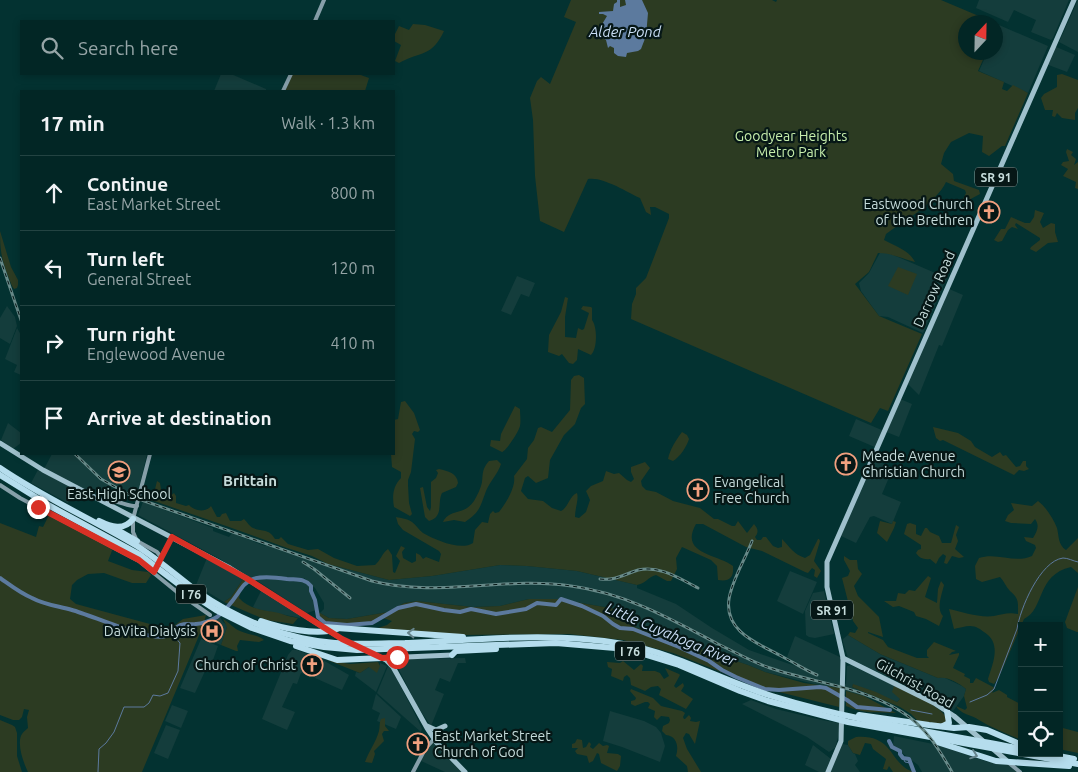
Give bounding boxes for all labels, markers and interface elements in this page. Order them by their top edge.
north arrow [958,15,1003,60]
search box [20,20,395,75]
water label: Alder Pond [588,23,662,40]
icon: search [38,34,66,62]
text: Search here [78,37,178,59]
text: 17 min [40,111,105,135]
text: Walk · 1.3 km [281,114,375,132]
park label: Goodyear Heights Metro Park [735,128,847,160]
road number: SR 91 [975,168,1017,186]
text: Continue [87,173,168,195]
icon: ahead [40,179,68,207]
text: 800 m [330,184,375,202]
text: East Market Street [87,195,221,213]
place label: Eastwood Church of the Brethren [863,196,973,228]
church icon: Eastwood Church of the Brethren [977,200,1001,224]
text: Turn left [87,248,165,270]
street label: Darrow Road [910,248,958,330]
icon: left [40,254,68,282]
text: 120 m [330,259,375,277]
text: General Street [87,270,191,288]
text: Turn right [87,323,175,345]
icon: right [40,329,68,357]
text: 410 m [330,334,375,352]
text: Englewood Avenue [87,345,225,363]
icon: arrive [40,404,68,432]
text: Arrive at destination [87,407,272,429]
place label: Meade Avenue Christian Church [862,448,965,480]
church icon: Meade Avenue Christian Church [834,452,858,476]
school or university icon: East High School [107,460,131,484]
district label: Brittain [223,472,277,489]
place label: Evangelical Free Church [714,474,789,506]
church icon: Evangelical Free Church [686,478,710,502]
place label: East High School [67,486,171,502]
route end [27,496,50,519]
road number: I 76 [176,584,206,604]
water label: Little Cuyahoga River [603,599,740,670]
road number: SR 91 [811,600,853,620]
hospital icon: DaVita Dialysis [200,619,224,643]
map controls [1018,622,1063,757]
button: + [1018,622,1063,667]
place label: DaVita Dialysis [104,623,196,639]
one-way arrow [406,628,414,639]
road number: I 76 [615,641,645,660]
route start [386,646,409,669]
church icon: Church of Christ [300,653,324,677]
street label: Gilchrist Road [873,655,957,711]
place label: Church of Christ [195,657,296,673]
button: − [1018,667,1063,712]
button: locate [1018,712,1063,757]
place label: East Market Street Church of God [434,728,551,760]
church icon: East Market Street Church of God [406,732,430,756]
one-way arrow [969,749,978,759]

